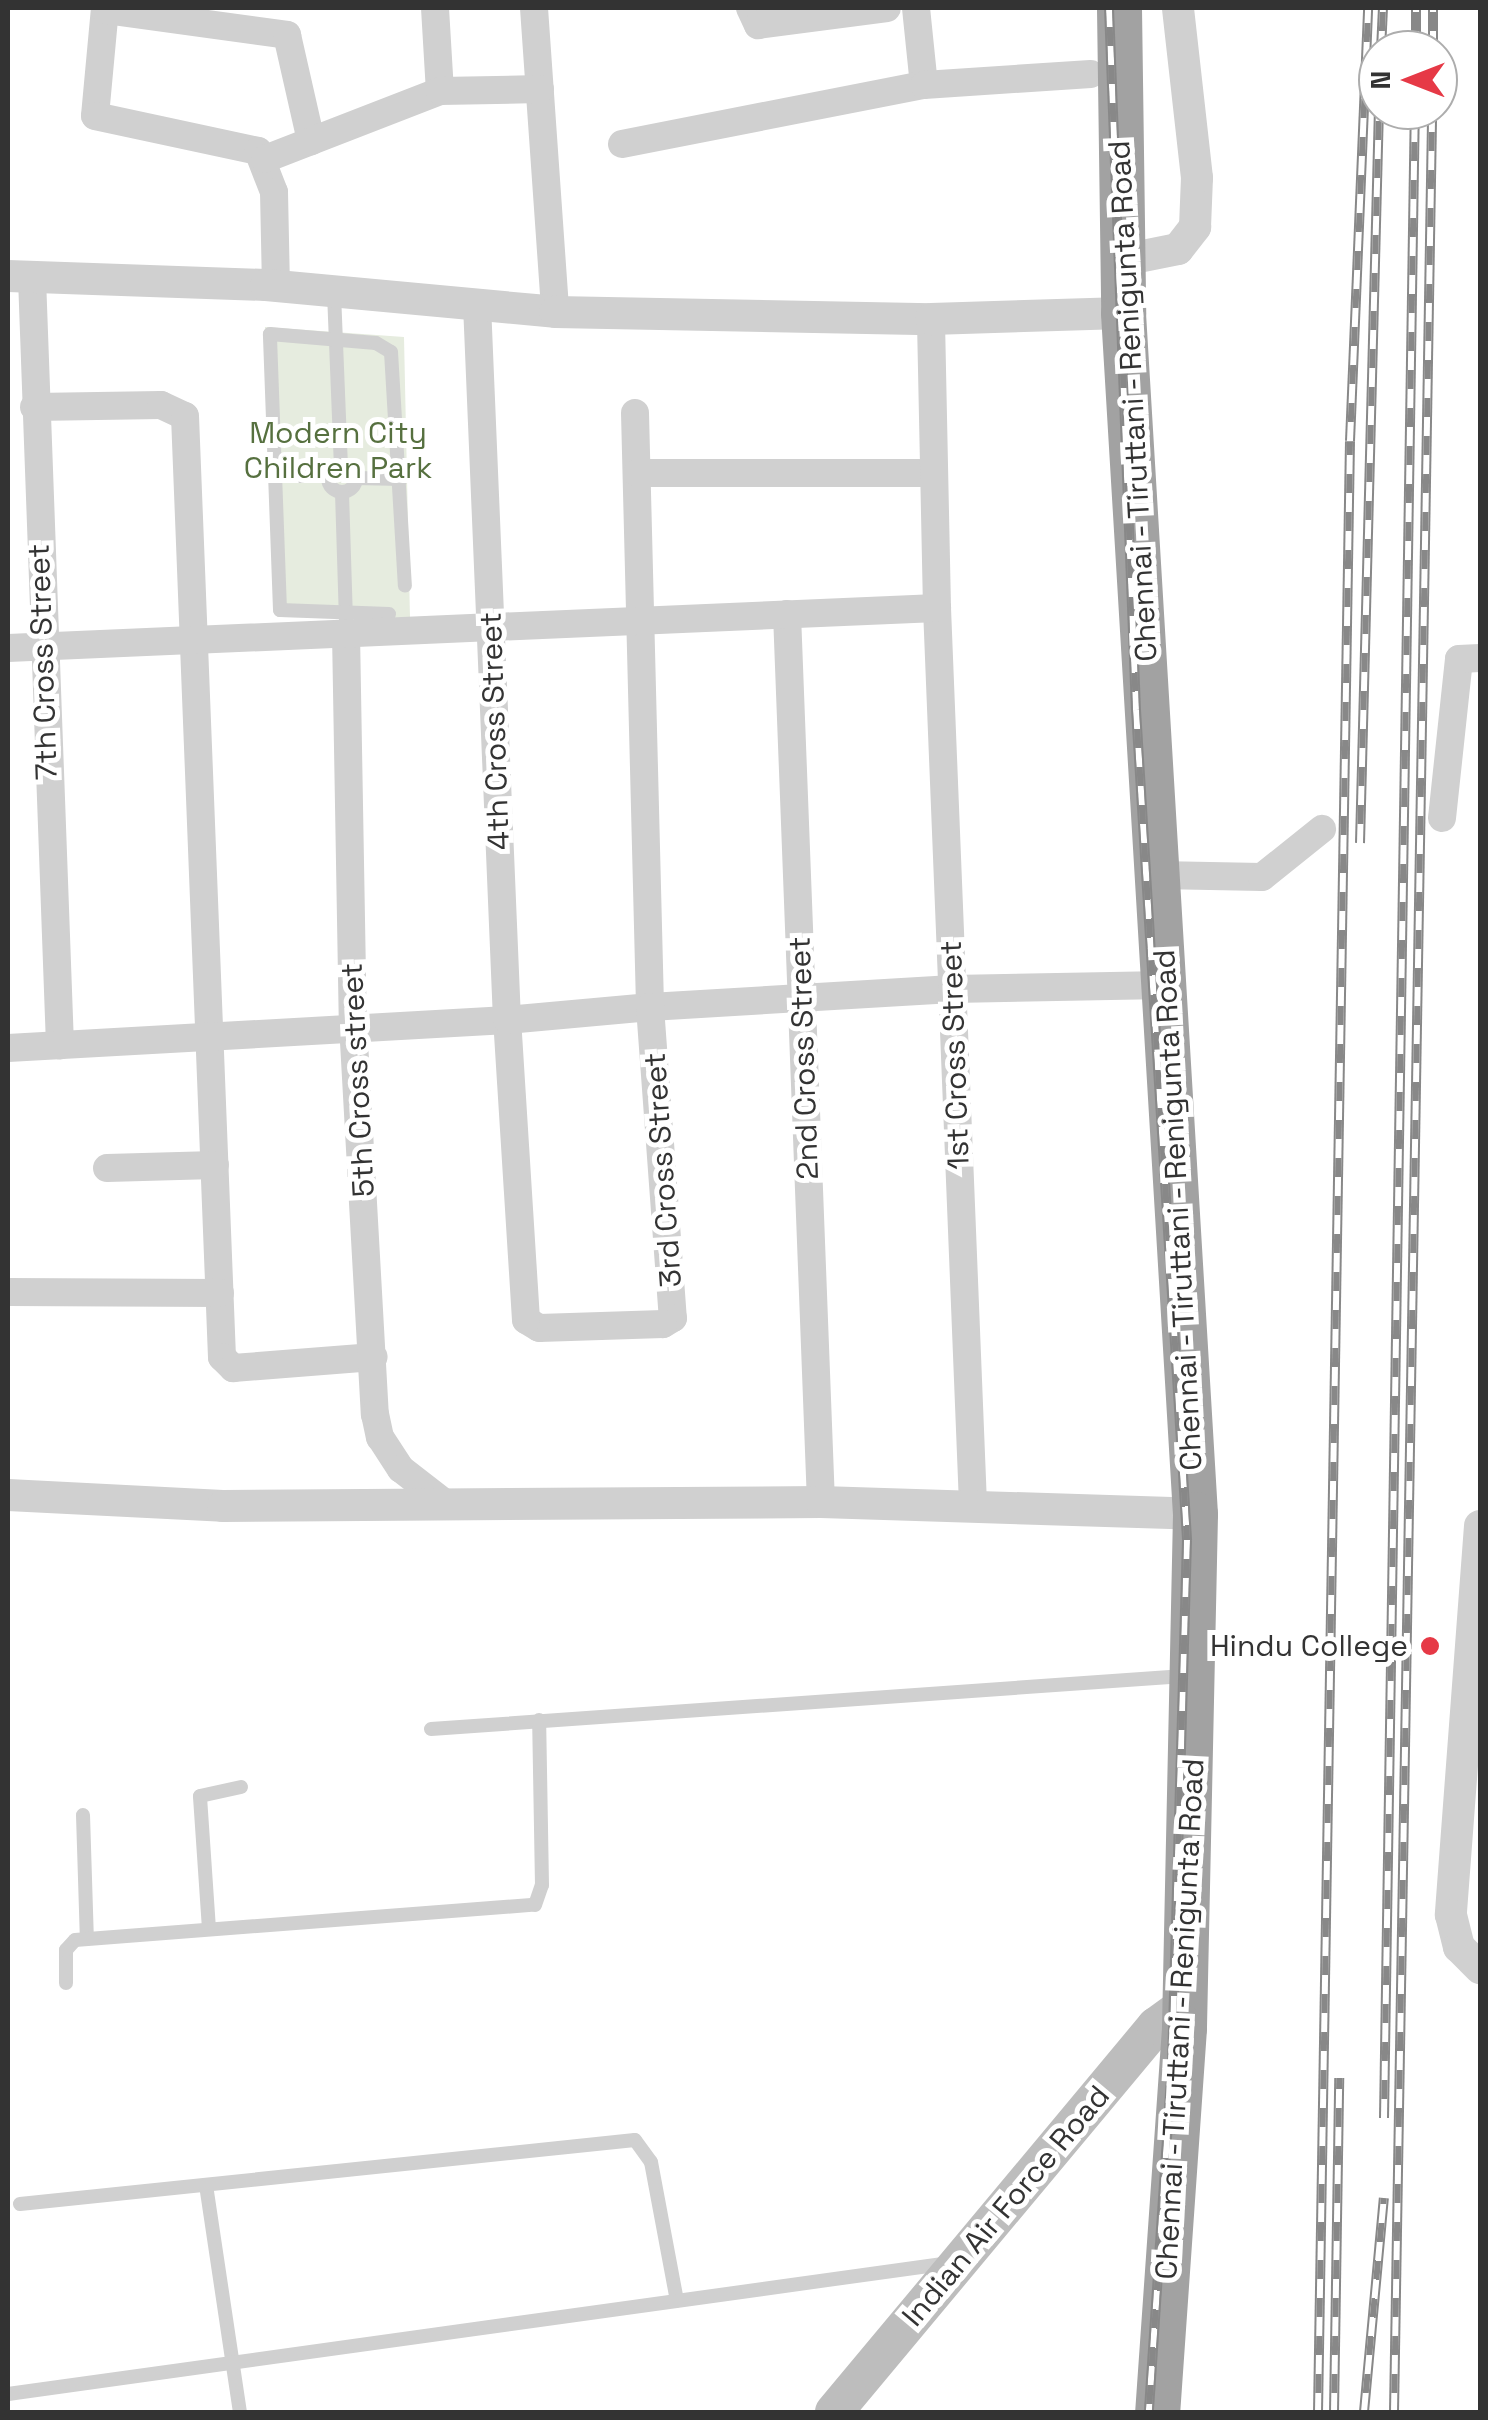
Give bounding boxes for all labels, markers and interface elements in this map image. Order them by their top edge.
north arrow [1358,30,1458,130]
text: N [1362,71,1398,89]
street label: Chennai - Tiruttani - Renigunta Road [1101,137,1165,665]
park label: Modern City Children Park [244,415,432,486]
street label: 7th Cross Street [21,543,65,781]
street label: 4th Cross Street [473,611,517,851]
street label: 2nd Cross Street [782,936,826,1180]
street label: 1st Cross Street [933,940,977,1170]
street label: Chennai - Tiruttani - Renigunta Road [1146,946,1210,1474]
street label: 5th Cross street [334,962,382,1198]
street label: 3rd Cross Street [637,1051,689,1289]
place label: Hindu College [1210,1628,1408,1664]
marker: Hindu College [1417,1633,1443,1659]
street label: Chennai - Tiruttani - Renigunta Road [1148,1755,1212,2283]
street label: Indian Air Force Road [895,2078,1117,2334]

